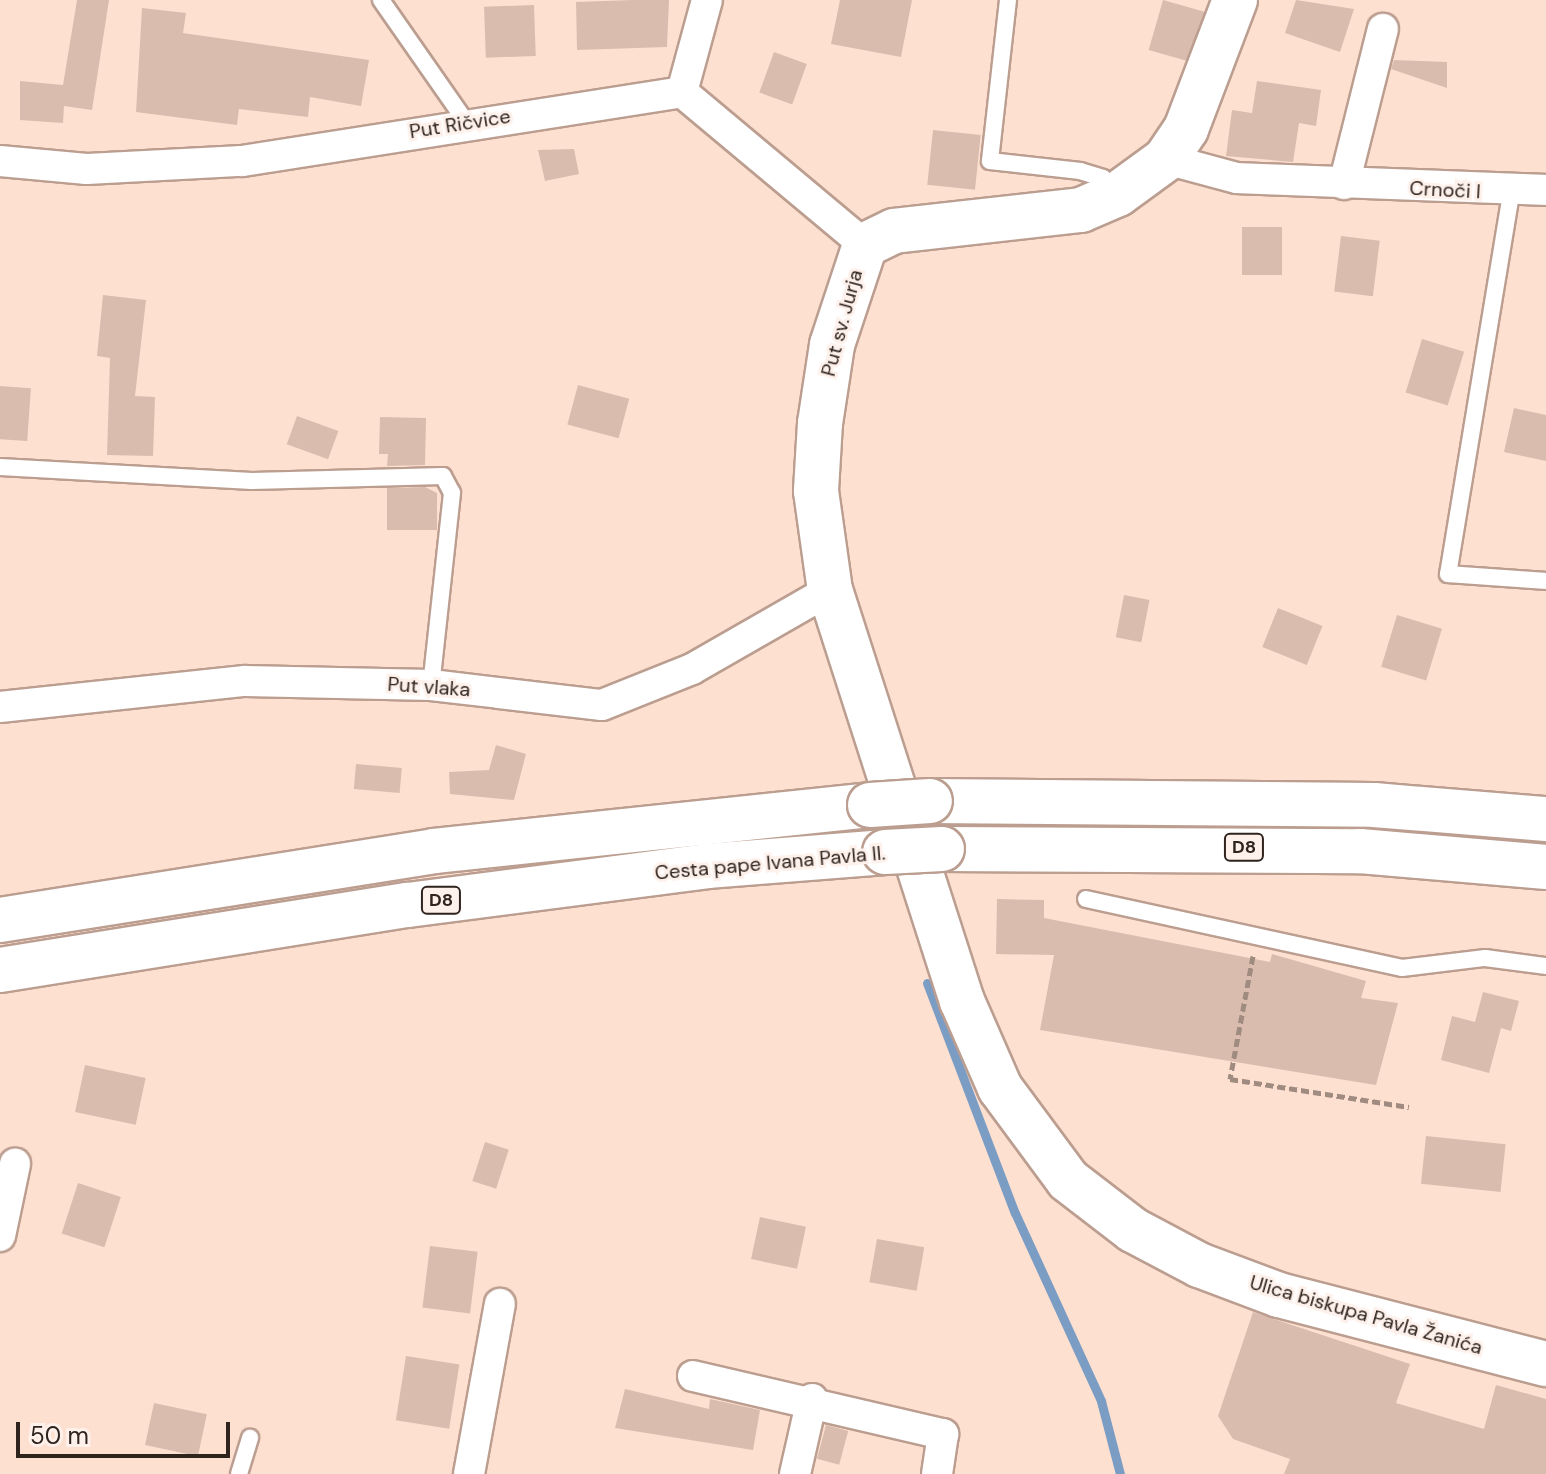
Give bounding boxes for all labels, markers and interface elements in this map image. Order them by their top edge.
street label: Put Ričvice [408,104,512,144]
street label: Crnoči l [1409,176,1481,204]
street label: Put sv. Jurja [816,267,868,379]
street label: Put vlaka [387,672,471,702]
road number: D8 [1222,833,1266,861]
street label: Cesta pape Ivana Pavla II. [654,841,886,885]
road number: D8 [419,886,463,914]
street label: Ulica biskupa Pavla Žanića [1247,1270,1485,1360]
scale bar [20,1406,234,1456]
text: 50 m [30,1420,89,1451]

